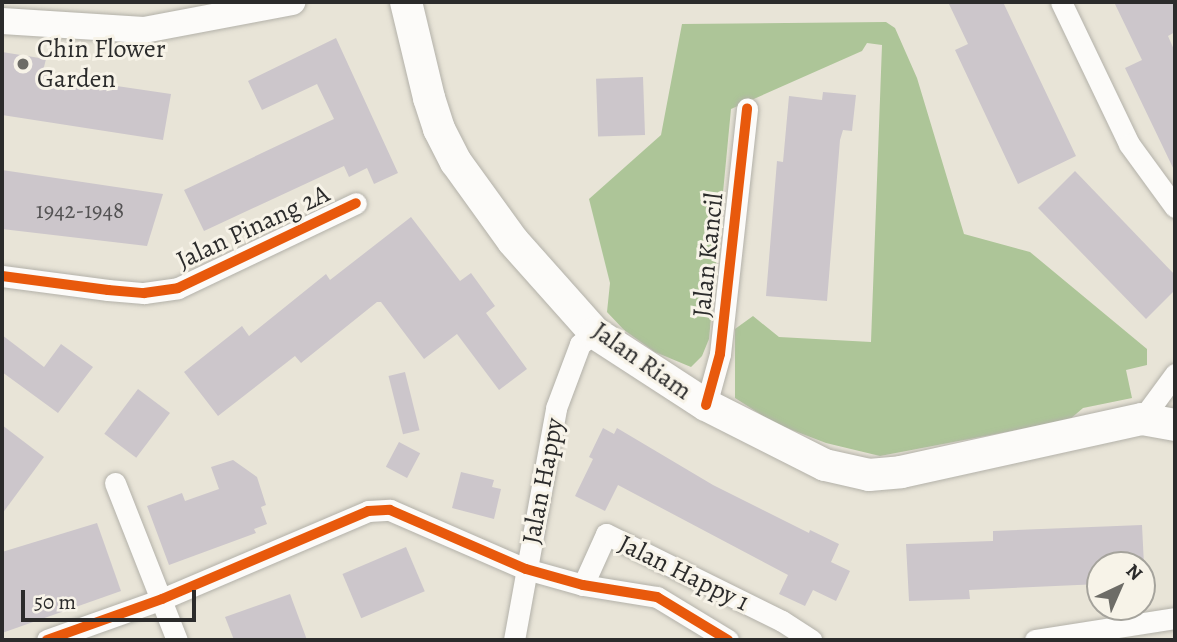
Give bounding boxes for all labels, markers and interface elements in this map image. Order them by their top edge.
place label: Chin Flower Garden [37,33,166,94]
marker: Chin Flower Garden [15,56,31,72]
street label: Jalan Pinang 2A [171,178,335,276]
street label: Jalan Kancil [686,191,730,319]
house number: 1942-1948 [36,197,124,225]
street label: Jalan Riam [586,315,698,407]
street label: Jalan Happy [516,415,570,547]
street label: Jalan Happy 1 [614,528,754,618]
north arrow [1086,551,1156,621]
text: N [1120,558,1148,586]
scale bar [24,576,200,620]
text: 50 m [34,588,76,616]

